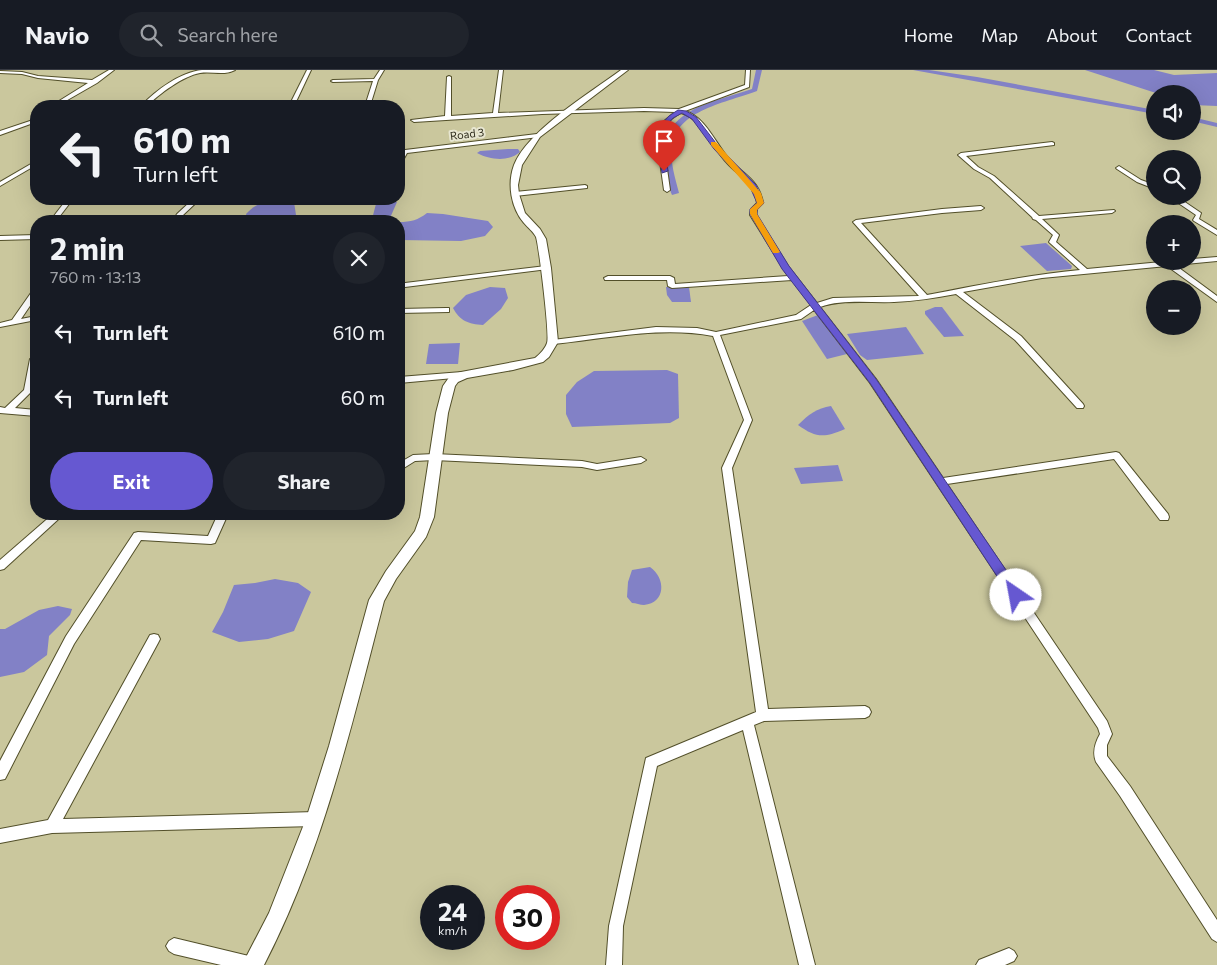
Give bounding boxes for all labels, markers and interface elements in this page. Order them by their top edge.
search box [119,12,469,57]
text: Navio [25,20,89,49]
icon: search [137,21,165,49]
text: Search here [177,23,278,46]
text: Home [904,24,953,46]
text: Map [981,24,1018,46]
text: About [1046,24,1098,46]
text: Contact [1126,24,1192,46]
map controls [1146,85,1201,335]
button: sound [1146,85,1201,140]
text: 610 m [133,117,231,160]
icon: left [50,120,115,185]
pin [643,120,685,171]
street label: Road 3 [449,125,485,142]
icon: arrive [650,127,678,155]
button: search [1146,150,1201,205]
text: Turn left [133,160,218,187]
button: + [1146,215,1201,270]
text: 2 min [50,229,125,266]
button: close [333,232,385,284]
text: 760 m · 13:13 [50,267,141,286]
button: − [1146,280,1201,335]
icon: left [50,319,78,347]
text: Turn left [93,321,168,344]
text: 610 m [333,321,385,344]
icon: left [50,384,78,412]
text: Turn left [93,386,168,409]
text: 60 m [341,386,385,409]
button: Exit [50,452,213,510]
button: Share [223,452,385,510]
position arrow [989,568,1041,620]
speed limit sign: 30 [495,885,560,950]
text: 24 [438,896,467,926]
text: km/h [438,923,467,937]

